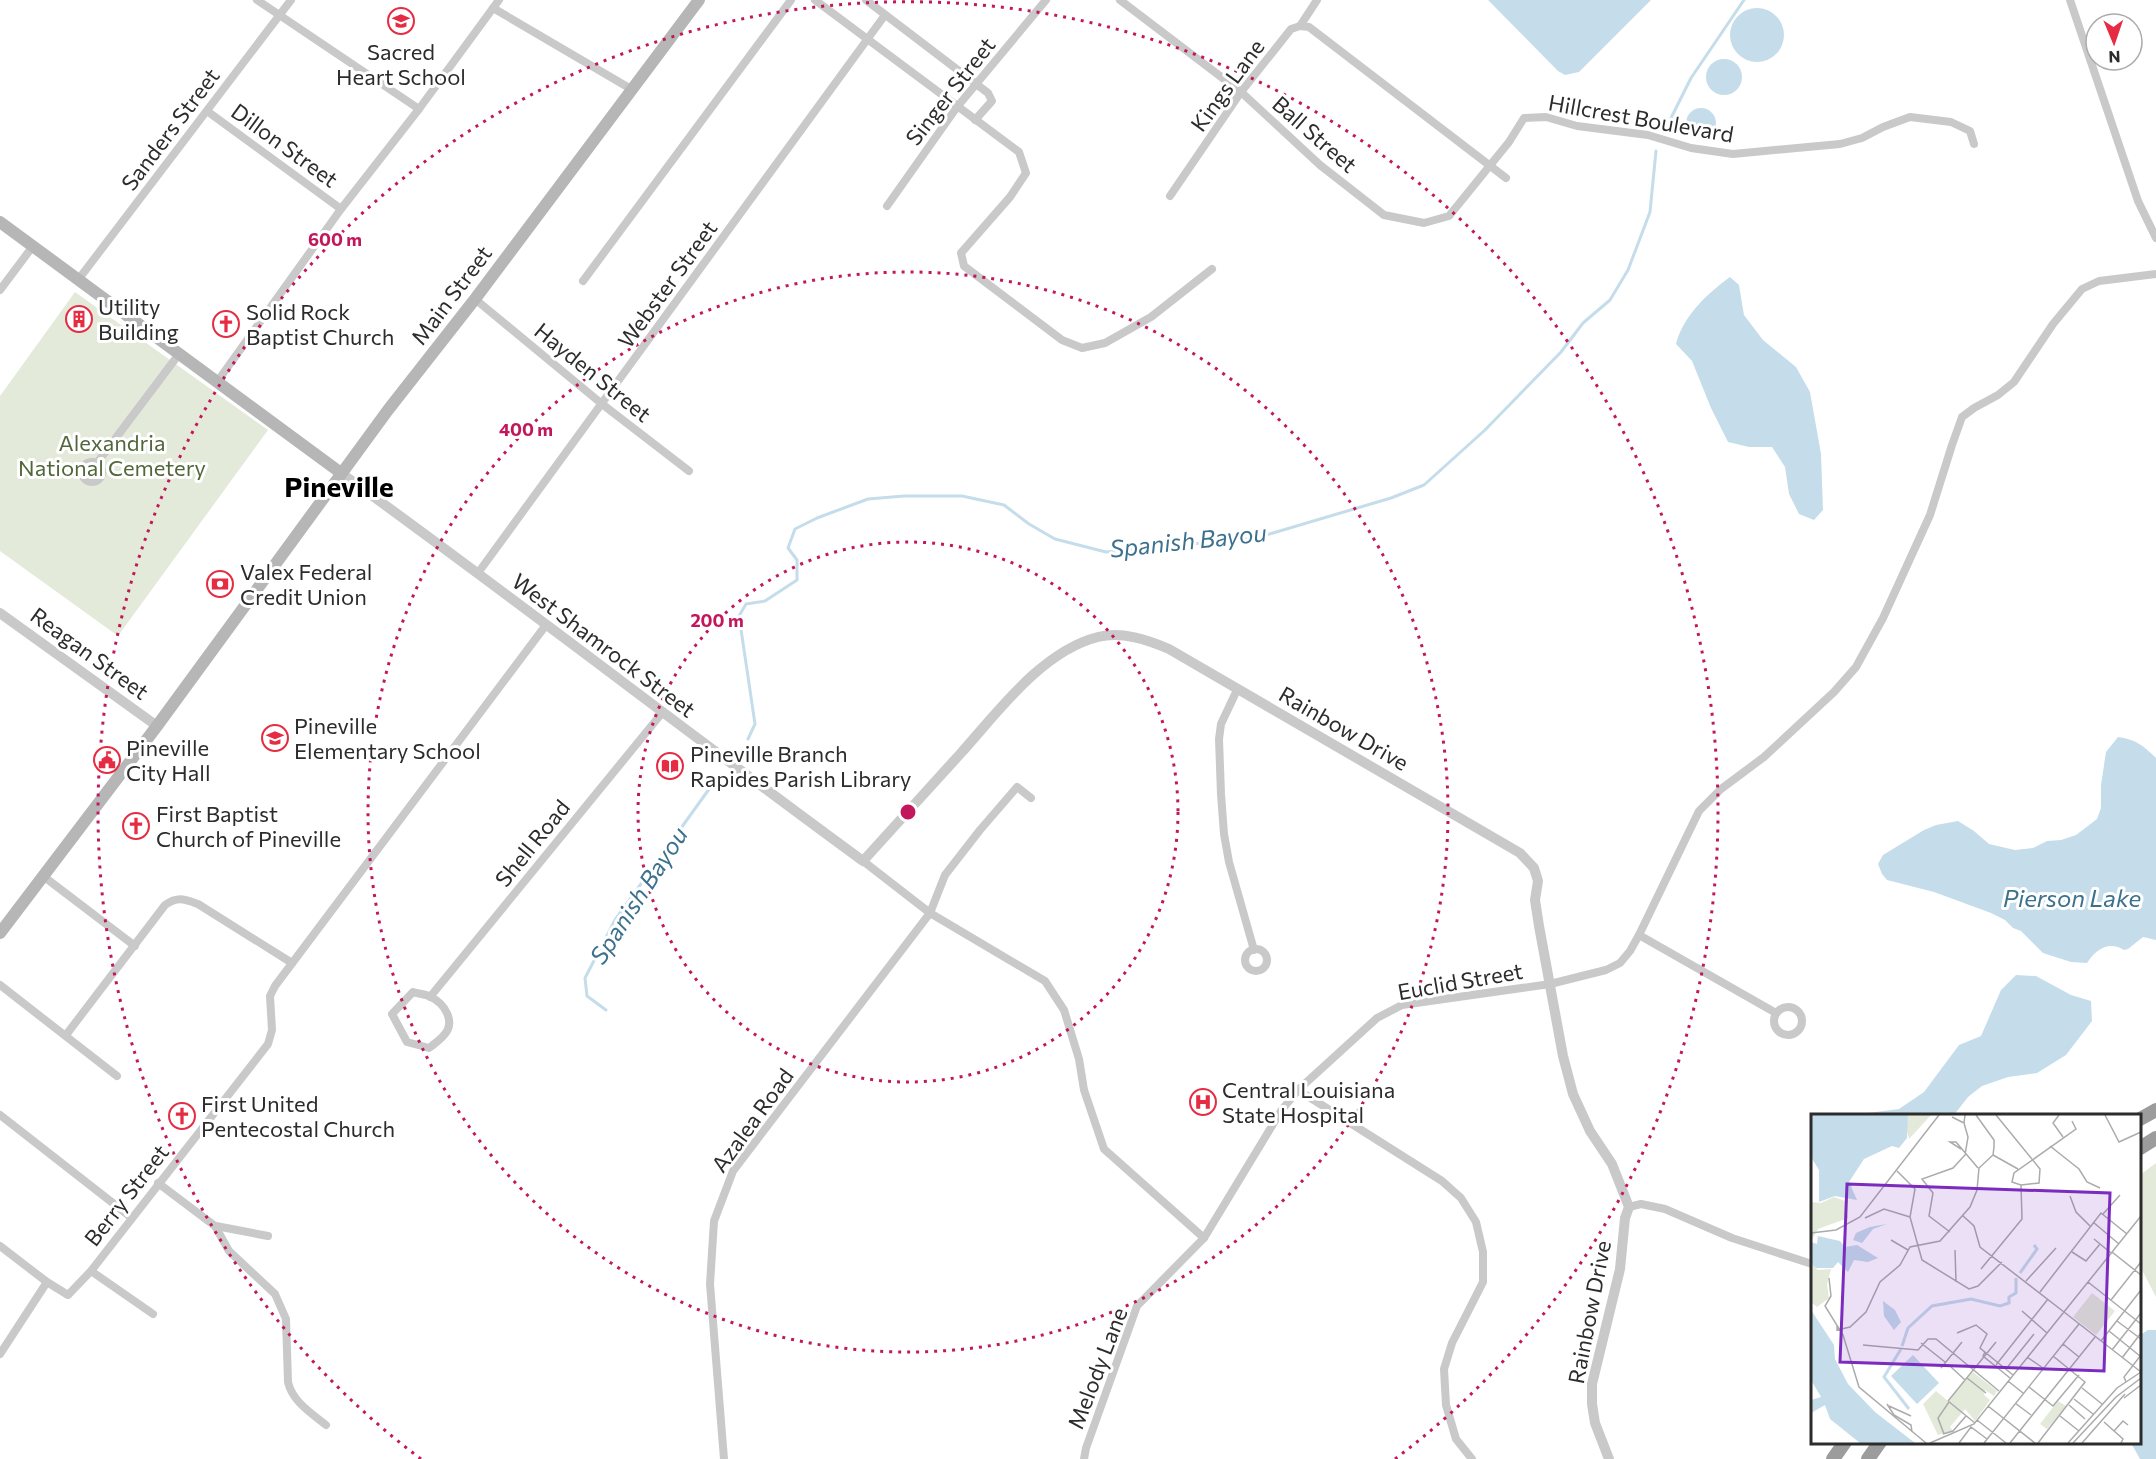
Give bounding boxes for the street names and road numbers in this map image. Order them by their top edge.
street label: Singer Street [899,32,1001,150]
street label: Kings Lane [1184,34,1270,136]
street label: Sanders Street [115,63,225,195]
street label: Hillcrest Boulevard [1546,88,1736,148]
street label: Ball Street [1267,90,1363,178]
street label: Dillon Street [226,97,344,193]
street label: Webster Street [612,215,722,353]
street label: Main Street [405,240,497,350]
street label: Hayden Street [529,317,657,427]
street label: West Shamrock Street [507,567,701,723]
street label: Reagan Street [26,601,154,705]
street label: Rainbow Drive [1274,680,1414,776]
street label: Shell Road [489,794,575,892]
street label: Euclid Street [1395,957,1525,1005]
street label: Azalea Road [705,1063,799,1177]
street label: Berry Street [78,1139,174,1251]
street label: Rainbow Drive [1562,1238,1616,1386]
street label: Melody Lane [1061,1303,1133,1433]

